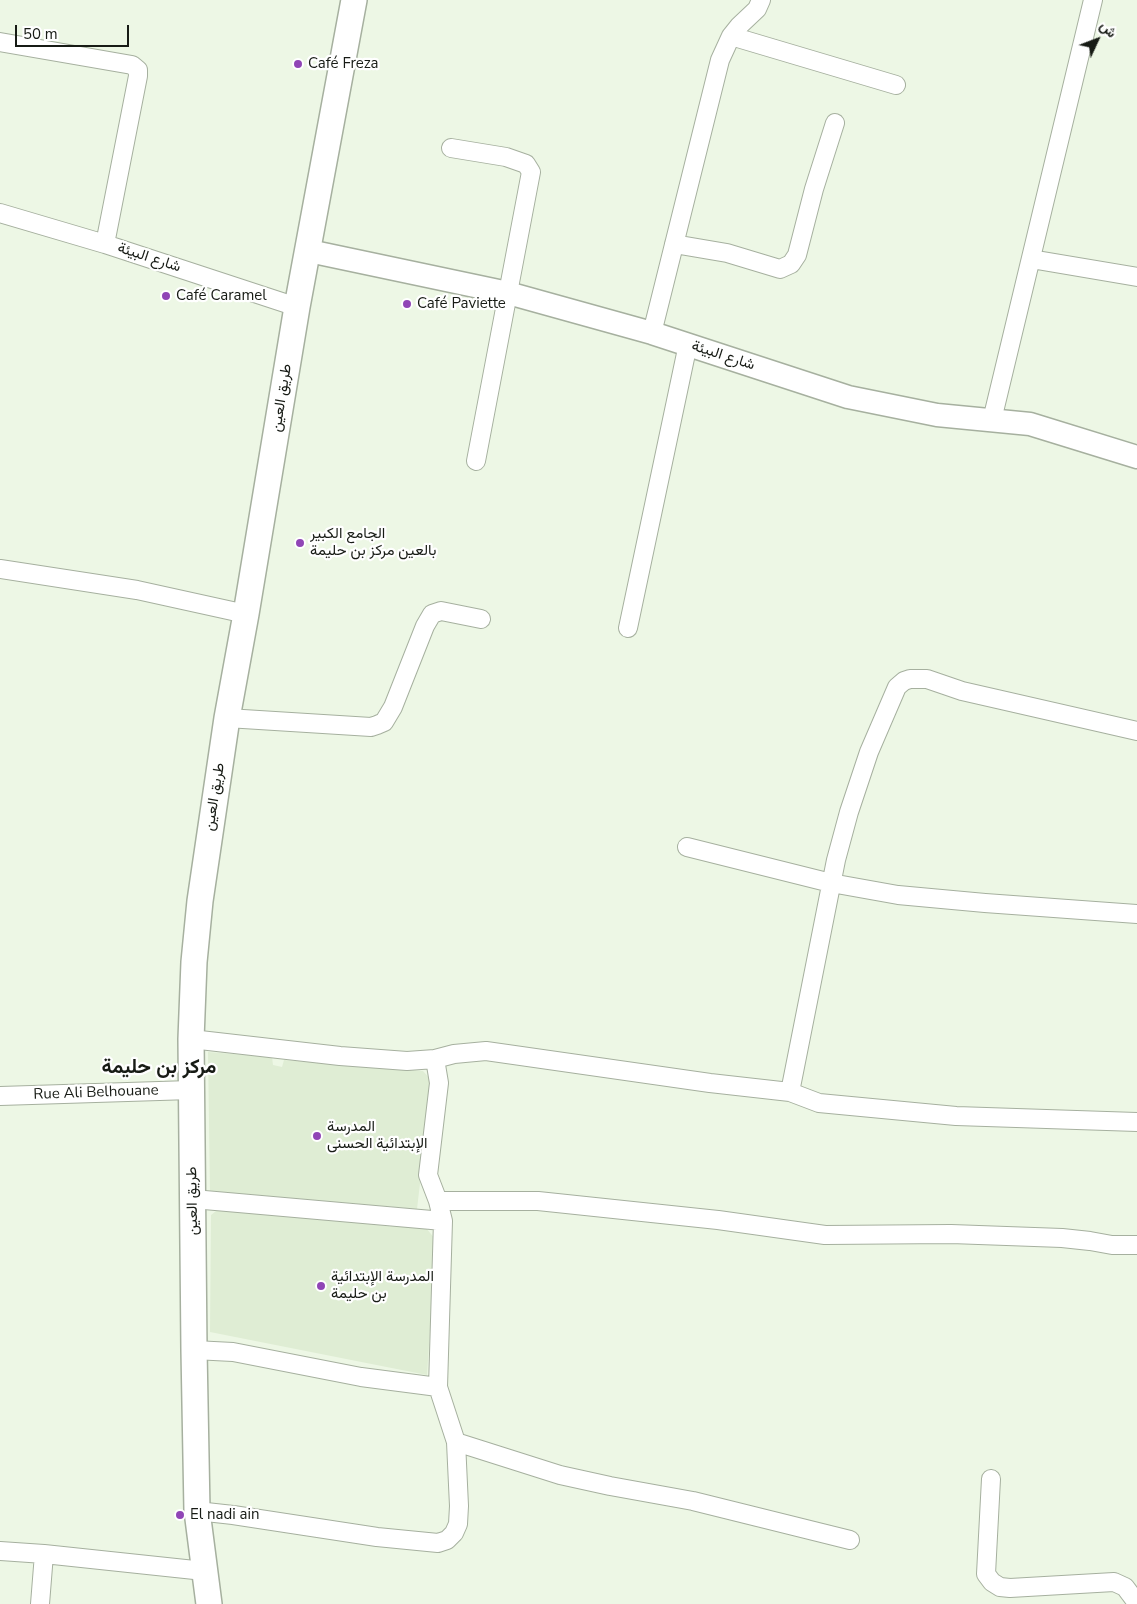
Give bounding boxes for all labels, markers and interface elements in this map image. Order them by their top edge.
scale bar [18,15,131,47]
north arrow [1072,15,1122,65]
text: ش [1096,17,1121,42]
text: 50 m [23,24,58,44]
place label: Café Freza [308,55,379,73]
marker: Café Freza [292,58,304,70]
street label: شارع البيئة [115,239,183,277]
place label: Café Caramel [176,287,267,305]
marker: Café Caramel [160,290,172,302]
place label: Café Paviette [417,295,506,313]
marker: Café Paviette [401,298,413,310]
street label: شارع البيئة [689,337,757,375]
street label: طريق العين [268,363,296,433]
place label: الجامع الكبير بالعين مركز بن حليمة [310,525,436,560]
marker: الجامع الكبير بالعين مركز بن حليمة [294,537,306,549]
street label: طريق العين [201,762,229,832]
district label: مركز بن حليمة [102,1056,216,1080]
street label: Rue Ali Belhouane [33,1082,159,1104]
place label: المدرسة الإبتدائية الحسنى [327,1118,427,1153]
marker: المدرسة الإبتدائية الحسنى [311,1130,323,1142]
street label: طريق العين [183,1166,203,1236]
place label: المدرسة الإبتدائية بن حليمة [331,1268,434,1303]
marker: المدرسة الإبتدائية بن حليمة [315,1280,327,1292]
place label: El nadi ain [190,1506,260,1524]
marker: El nadi ain [174,1509,186,1521]

